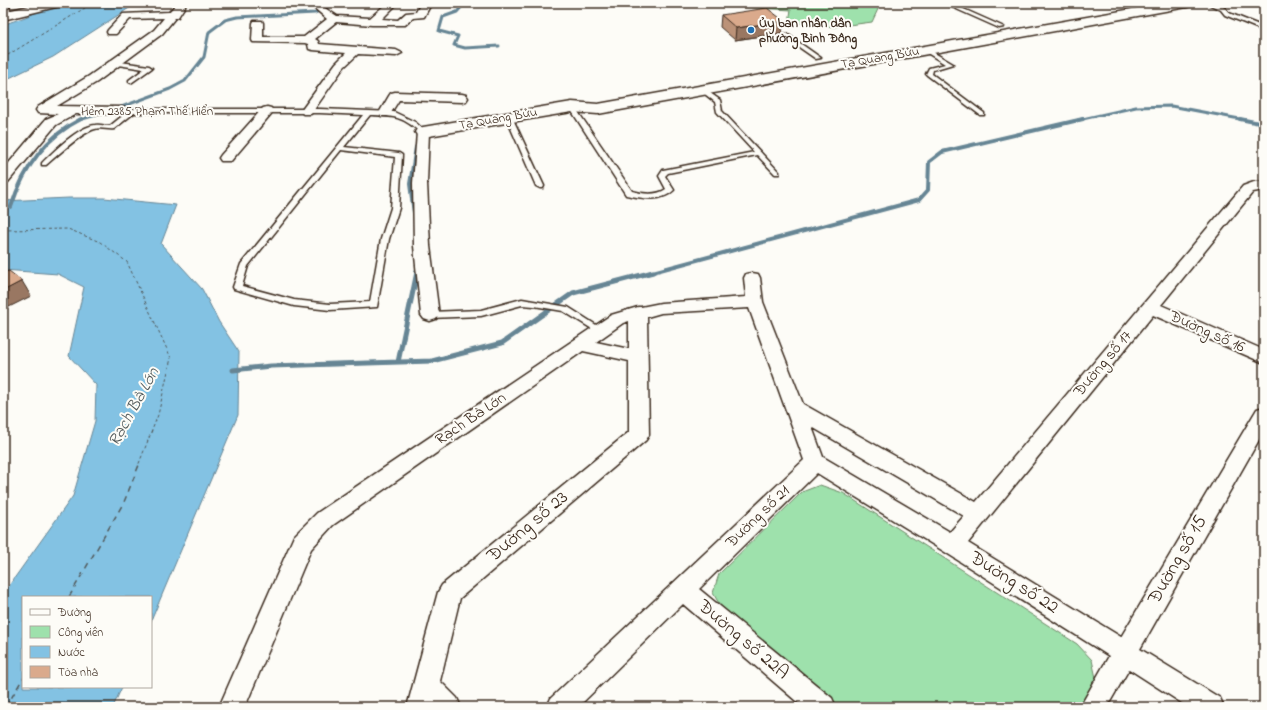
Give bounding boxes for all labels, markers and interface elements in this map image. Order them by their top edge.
place label: Ủy ban nhân dân phường Bình Đông [759,14,857,50]
marker: Ủy ban nhân dân phường Bình Đông [746,25,756,35]
street label: Tạ Quang Bửu [839,42,921,75]
street label: Hẻm 2385 Phạm Thế Hiển [81,102,213,121]
street label: Tạ Quang Bửu [457,103,539,136]
street label: Đường số 16 [1164,304,1249,359]
street label: Đường số 17 [1067,325,1138,403]
water label: Rạch Bà Lớn [102,363,166,451]
street label: Rạch Bà Lớn [431,386,511,452]
street label: Đường số 21 [720,480,796,555]
street label: Đường số 23 [481,485,576,571]
street label: Đường số 15 [1141,510,1216,611]
street label: Đường số 22 [962,544,1064,623]
street label: Đường số 22A [689,593,795,688]
legend [22,596,152,688]
text: Đường [57,604,91,623]
text: Công viên [58,624,103,643]
text: Nước [58,644,85,662]
text: Tòa nhà [58,664,98,682]

